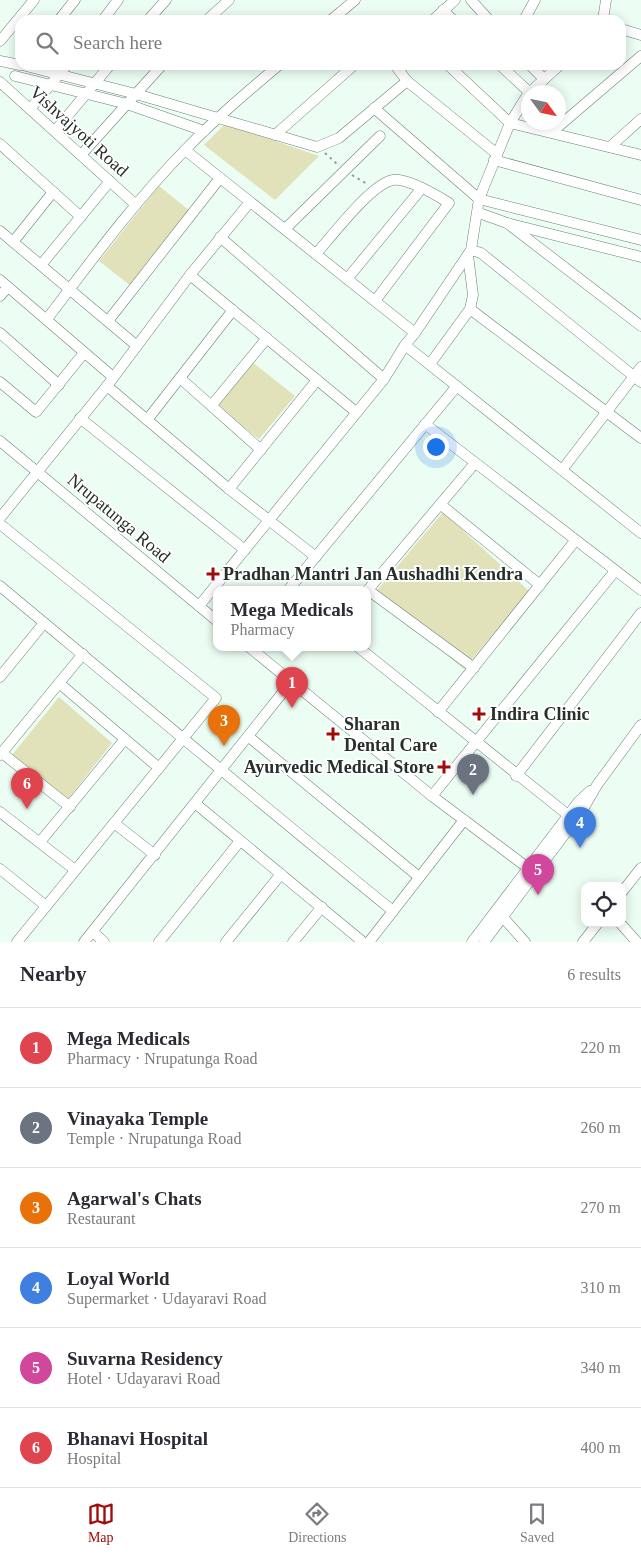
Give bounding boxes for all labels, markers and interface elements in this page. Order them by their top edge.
search box [15,15,626,70]
icon: search [33,29,61,57]
text: Search here [73,32,162,53]
street label: Vishvajyoti Road [26,82,132,180]
north arrow [521,85,566,130]
your location [423,434,449,460]
street label: Nrupatunga Road [64,469,174,567]
place label: Pradhan Mantri Jan Aushadhi Kendra [223,564,523,584]
marker: Pradhan Mantri Jan Aushadhi Kendra [207,568,219,580]
popup [213,586,371,651]
text: Mega Medicals [231,599,353,620]
text: Pharmacy [231,621,295,638]
pin: 1 [276,667,308,708]
place label: Indira Clinic [490,704,590,724]
pin: 3 [208,705,240,746]
marker: Indira Clinic [472,707,486,721]
place label: Sharan Dental Care [344,714,437,755]
marker: Sharan Dental Care [326,727,340,741]
pin: 2 [457,754,489,795]
place label: Ayurvedic Medical Store [244,757,434,777]
marker: Ayurvedic Medical Store [438,761,450,773]
pin: 6 [11,768,43,809]
pin: 4 [564,807,596,848]
pin: 5 [522,854,554,895]
map controls [581,882,626,927]
button: locate [581,882,626,927]
text: Nearby [20,962,87,986]
text: 6 results [567,966,621,983]
text: Mega Medicals [67,1028,190,1049]
text: 1 [32,1039,40,1056]
text: 220 m [581,1039,621,1056]
text: Pharmacy · Nrupatunga Road [67,1050,258,1067]
text: Vinayaka Temple [67,1108,208,1129]
text: 2 [32,1119,40,1136]
text: 260 m [581,1119,621,1136]
text: Temple · Nrupatunga Road [67,1130,241,1147]
text: Agarwal's Chats [67,1188,202,1209]
text: 3 [32,1199,40,1216]
text: 270 m [581,1199,621,1216]
text: Restaurant [67,1210,135,1227]
text: Loyal World [67,1268,170,1289]
text: 4 [32,1279,40,1296]
text: 310 m [581,1279,621,1296]
text: Supermarket · Udayaravi Road [67,1290,266,1307]
text: Suvarna Residency [67,1348,223,1369]
text: 5 [32,1359,40,1376]
text: 340 m [581,1359,621,1376]
text: Hotel · Udayaravi Road [67,1370,220,1387]
text: Bhanavi Hospital [67,1428,208,1449]
text: 6 [32,1439,40,1456]
text: 400 m [581,1439,621,1456]
text: Hospital [67,1450,121,1467]
tab: Map [87,1500,115,1546]
tab: Directions [288,1500,347,1546]
tab: Saved [520,1500,554,1546]

